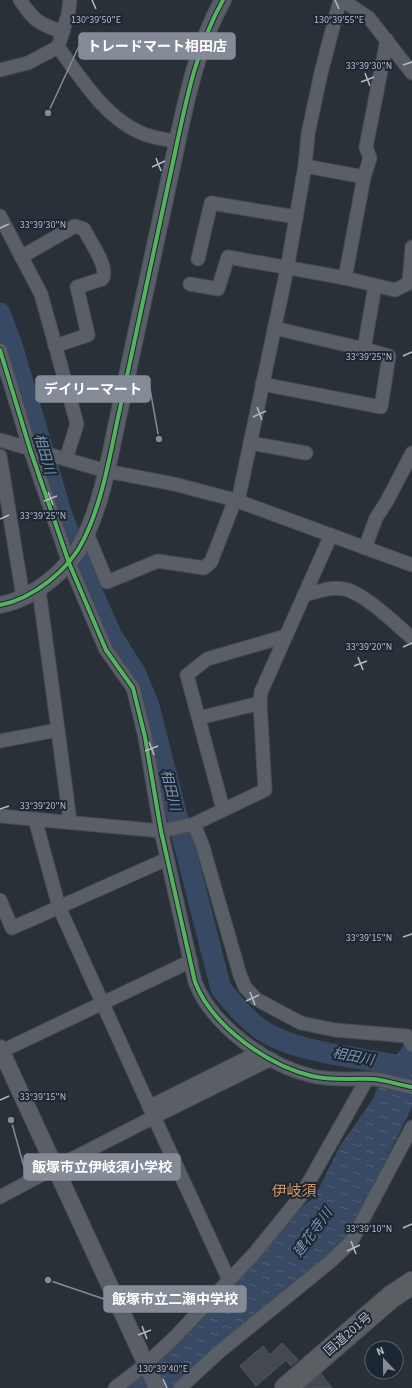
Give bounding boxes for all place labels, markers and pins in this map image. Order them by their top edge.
callout: トレードマート相田店 [79,33,235,59]
callout: デイリーマート [36,376,150,402]
callout: 飯塚市立伊岐須小学校 [24,1154,180,1180]
callout: 飯塚市立二瀬中学校 [104,1286,246,1312]

